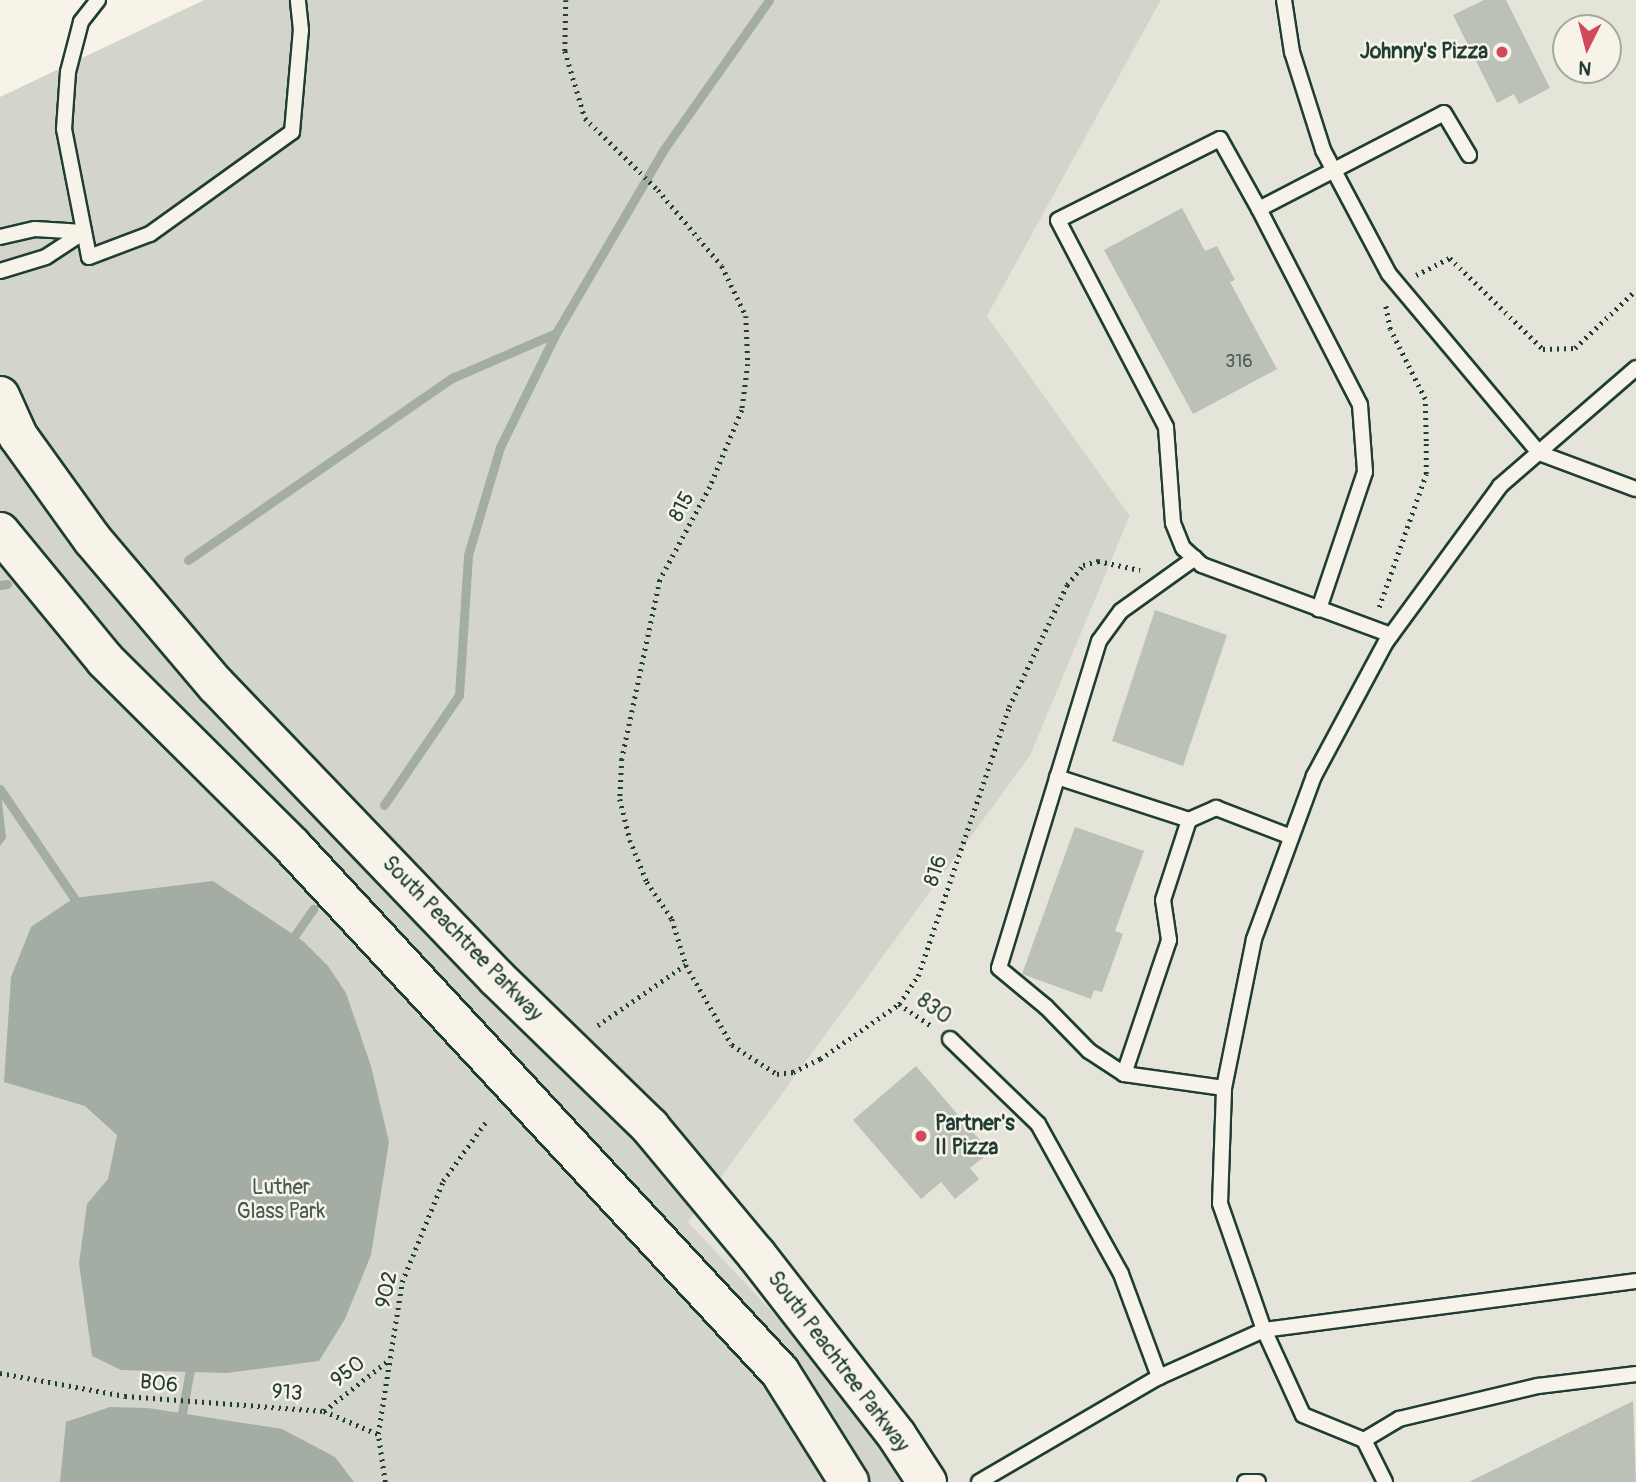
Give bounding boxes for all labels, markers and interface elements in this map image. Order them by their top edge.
north arrow [1552,14,1622,84]
place label: Johnny's Pizza [1360,39,1488,65]
marker: Johnny's Pizza [1494,44,1510,60]
text: N [1577,55,1593,81]
house number: 316 [1225,351,1253,373]
street label: 815 [664,488,700,526]
street label: South Peachtree Parkway [377,851,547,1027]
street label: 816 [919,852,953,890]
street label: 830 [912,988,956,1030]
place label: Partner's II Pizza [935,1111,1015,1161]
marker: Partner's II Pizza [913,1128,929,1144]
park label: Luther Glass Park [237,1175,325,1225]
street label: South Peachtree Parkway [762,1267,914,1457]
street label: 902 [371,1269,403,1311]
street label: 950 [326,1351,370,1393]
street label: B06 [139,1369,179,1399]
street label: 913 [271,1379,303,1407]

